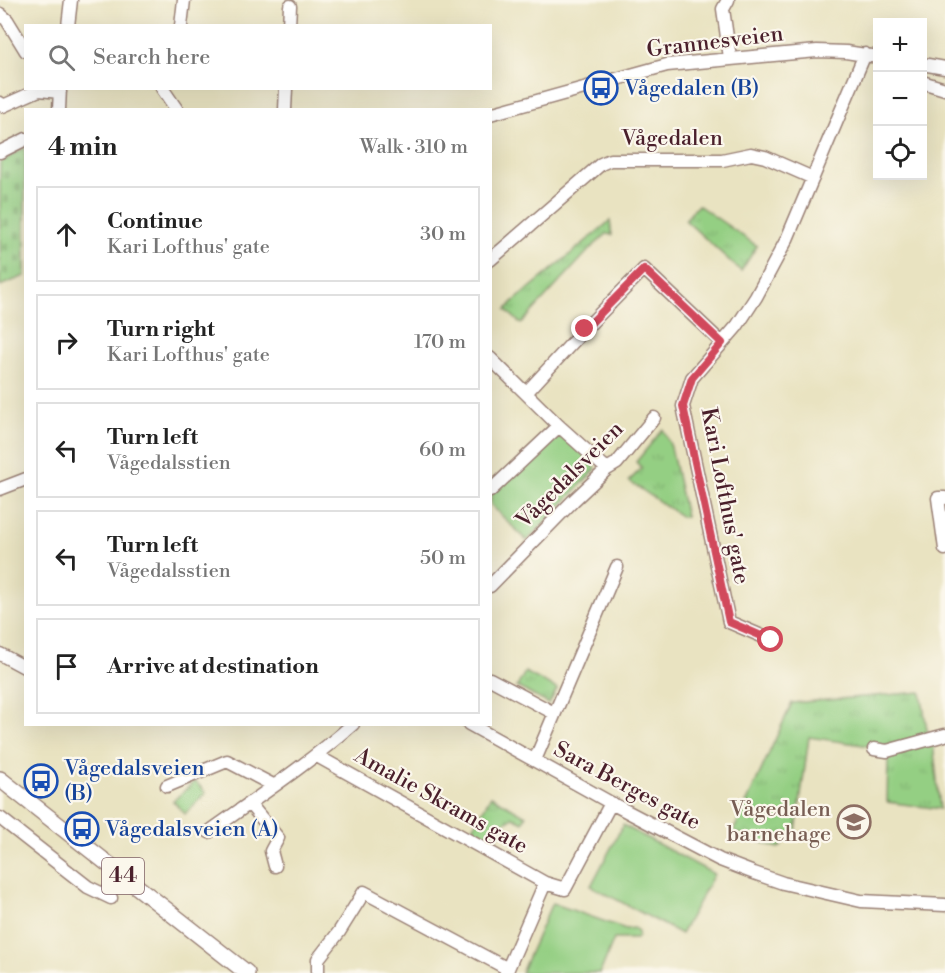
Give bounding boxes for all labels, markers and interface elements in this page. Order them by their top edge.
map controls [873,18,927,180]
button: + [873,18,927,72]
street label: Grannesveien [645,20,785,64]
search box [24,24,492,90]
icon: search [45,41,78,74]
text: Search here [93,44,210,71]
bus stop icon: Vågedalen (B) [583,70,619,106]
button: − [873,72,927,126]
place label: Vågedalen (B) [623,75,759,102]
street label: Vågedalen [620,125,723,152]
button: locate [873,126,927,180]
text: 4 min [48,131,118,163]
text: Walk · 310 m [360,135,468,160]
text: Continue [107,208,203,235]
icon: ahead [50,218,83,251]
text: 30 m [420,222,466,247]
text: Kari Lofthus' gate [107,235,270,260]
route end [571,315,597,341]
text: Turn right [107,316,215,343]
icon: right [50,326,83,359]
text: 170 m [414,330,466,355]
text: Kari Lofthus' gate [107,343,270,368]
street label: Kari Lofthus' gate [695,405,755,587]
street label: Vågedalsveien [510,416,629,535]
text: Turn left [107,424,198,451]
icon: left [50,434,83,467]
text: 60 m [419,438,466,463]
text: Vågedalsstien [107,451,231,476]
text: Turn left [107,532,198,559]
icon: left [50,542,83,575]
text: 50 m [420,546,466,571]
text: Vågedalsstien [107,559,231,584]
route start [757,626,783,652]
icon: arrive [50,650,83,683]
text: Arrive at destination [107,653,319,680]
street label: Sara Berges gate [549,736,705,836]
street label: Amalie Skrams gate [349,742,532,860]
place label: Vågedalsveien (B) [63,755,205,807]
bus stop icon: Vågedalsveien (B) [23,763,59,799]
place label: Vågedalen barnehage [727,796,831,848]
school or university icon: Vågedalen barnehage [836,804,872,840]
bus stop icon: Vågedalsveien (A) [64,811,100,847]
place label: Vågedalsveien (A) [104,816,279,843]
road number: 44 [102,858,144,894]

